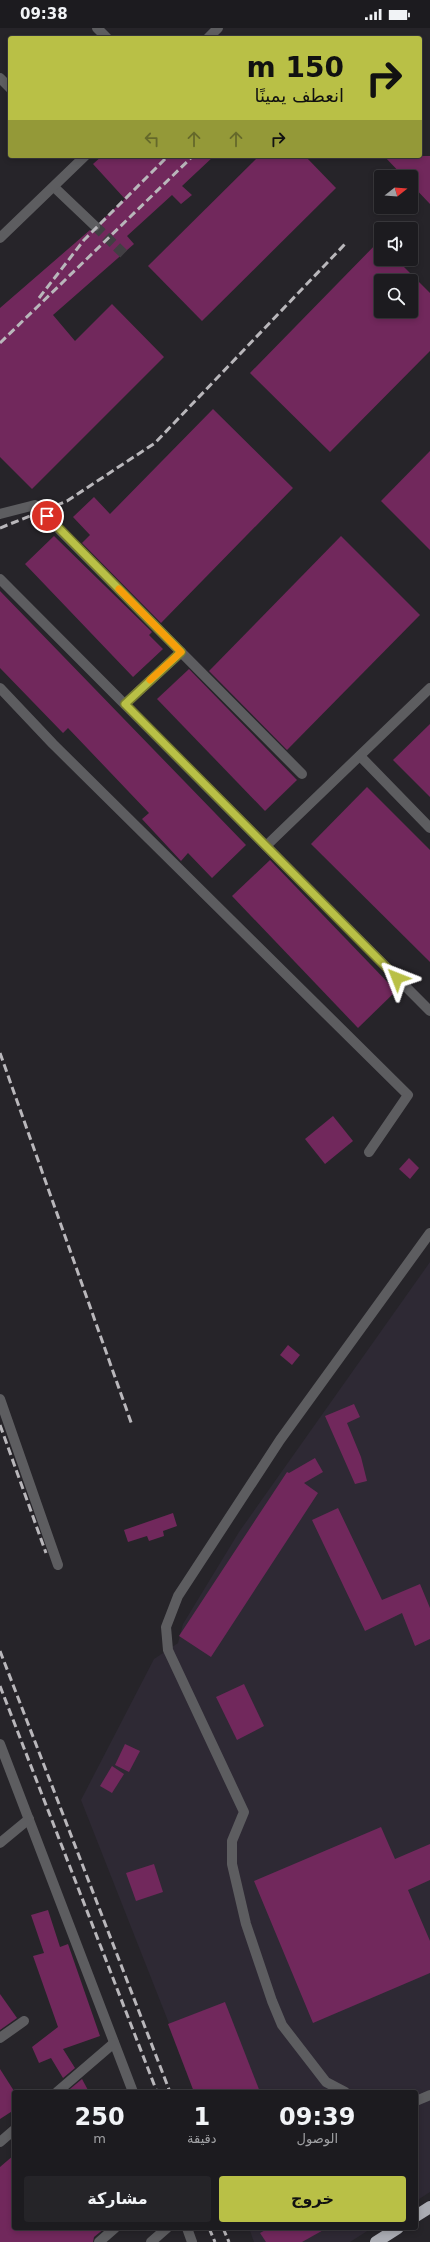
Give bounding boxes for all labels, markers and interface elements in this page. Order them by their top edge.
text: 09:38 [20,5,68,23]
text: 150 m [247,51,344,84]
icon: right [358,52,410,104]
text: انعطف يمينًا [254,85,344,106]
icon: left [141,128,163,150]
icon: ahead [183,128,205,150]
icon: ahead [225,128,247,150]
icon: right [267,128,289,150]
north arrow [374,170,418,214]
map controls [374,170,418,318]
button: sound [374,222,418,266]
button: search [374,274,418,318]
pin [30,499,64,533]
icon: arrive [36,505,58,527]
position arrow [376,957,418,999]
text: 250 [75,2103,125,2131]
text: 1 [194,2103,210,2131]
text: 09:39 [279,2103,356,2131]
text: m [93,2131,106,2146]
text: دقيقة [187,2131,217,2146]
text: الوصول [297,2131,338,2146]
button: مشاركة [24,2176,211,2222]
button: خروج [219,2176,406,2222]

